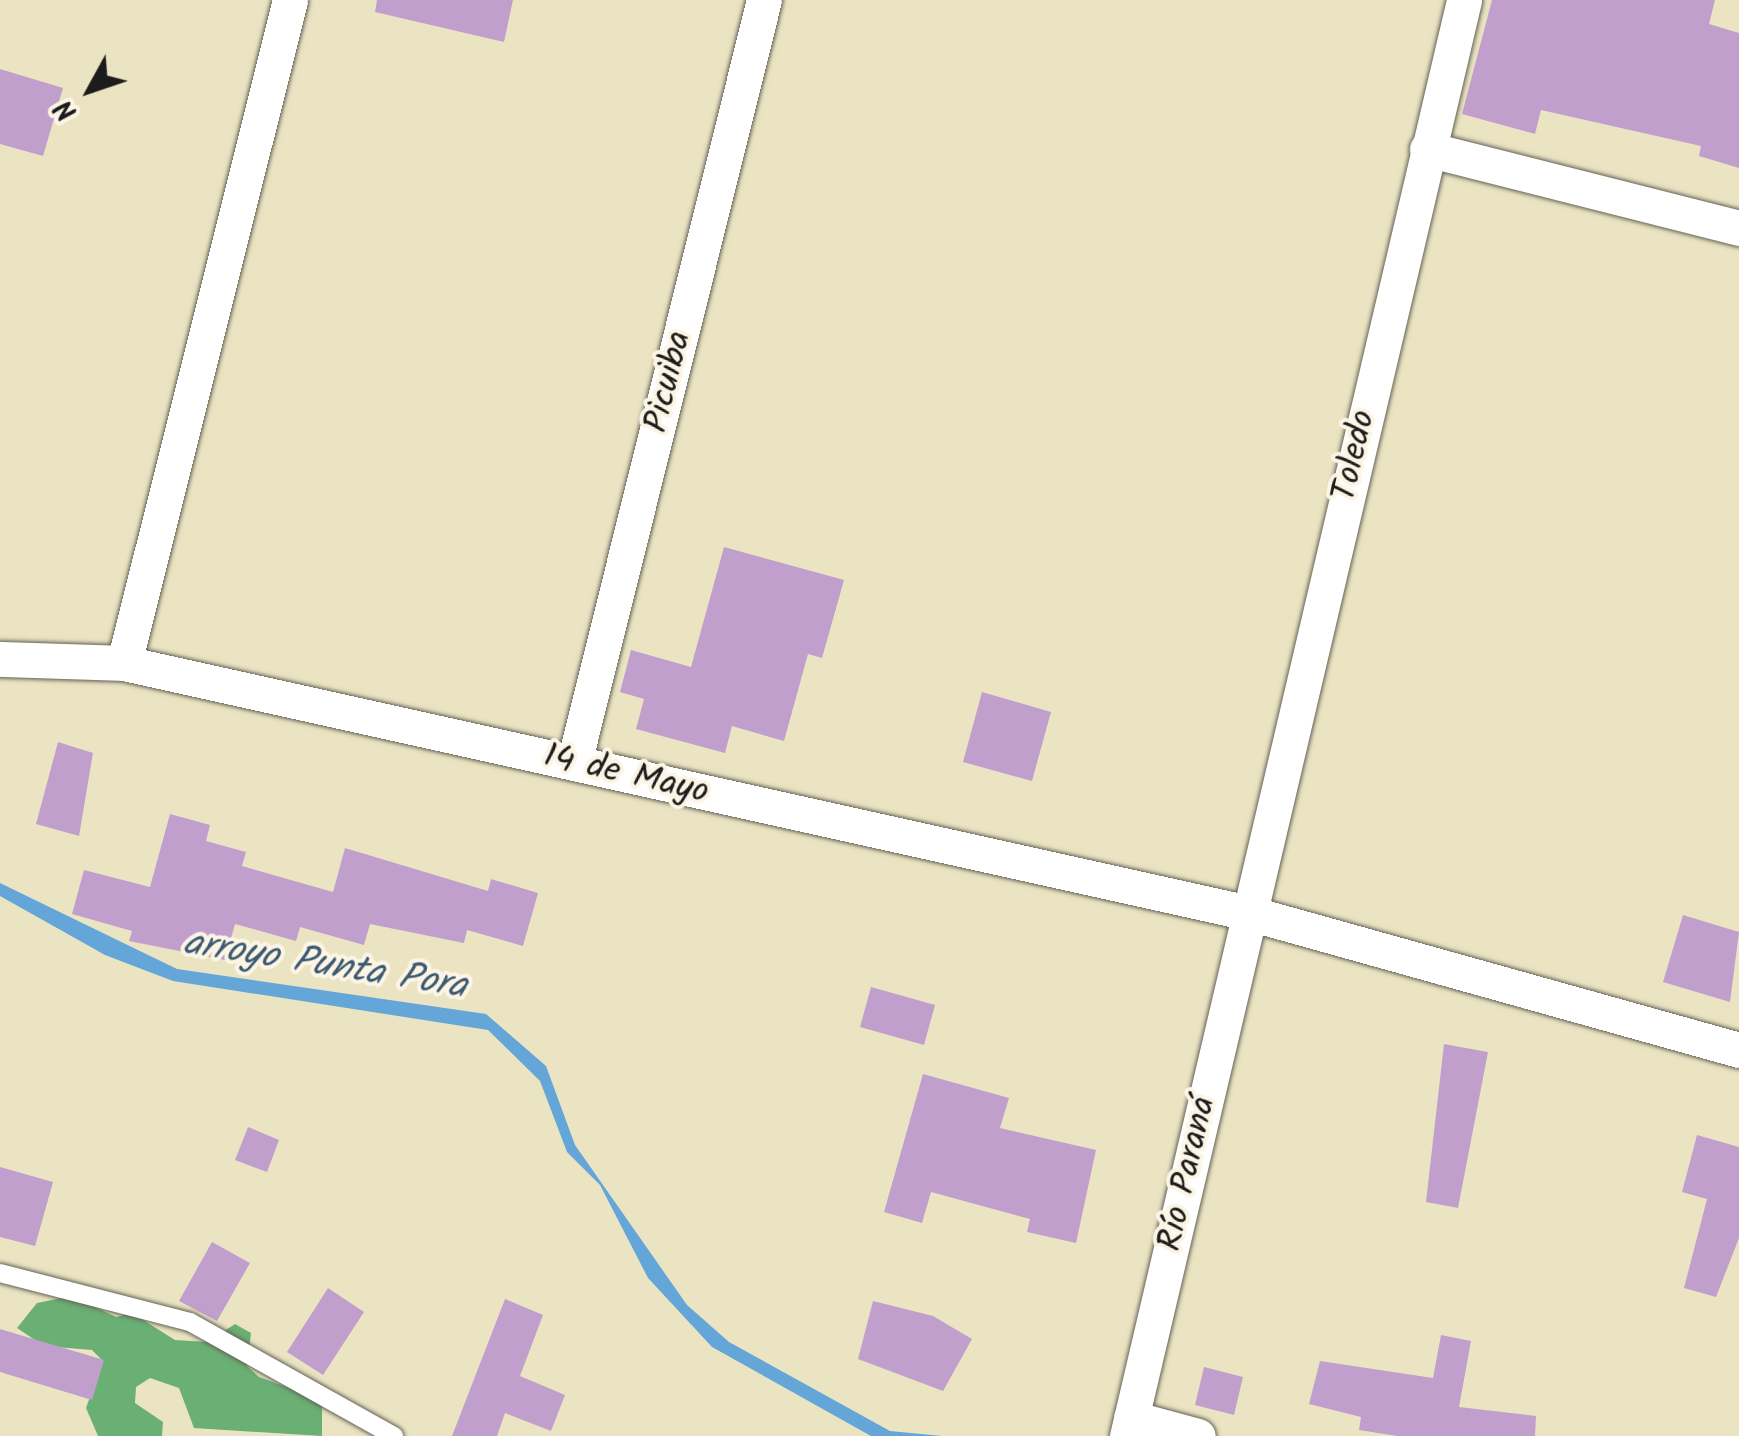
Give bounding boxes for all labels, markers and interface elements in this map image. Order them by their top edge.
north arrow [40,40,140,140]
text: N [44,88,90,131]
street label: Picuiba [636,327,702,437]
street label: Toledo [1324,406,1386,506]
street label: 14 de Mayo [539,736,713,814]
water label: arroyo Punta Pora [180,921,470,1011]
street label: Río Paraná [1150,1093,1226,1255]

